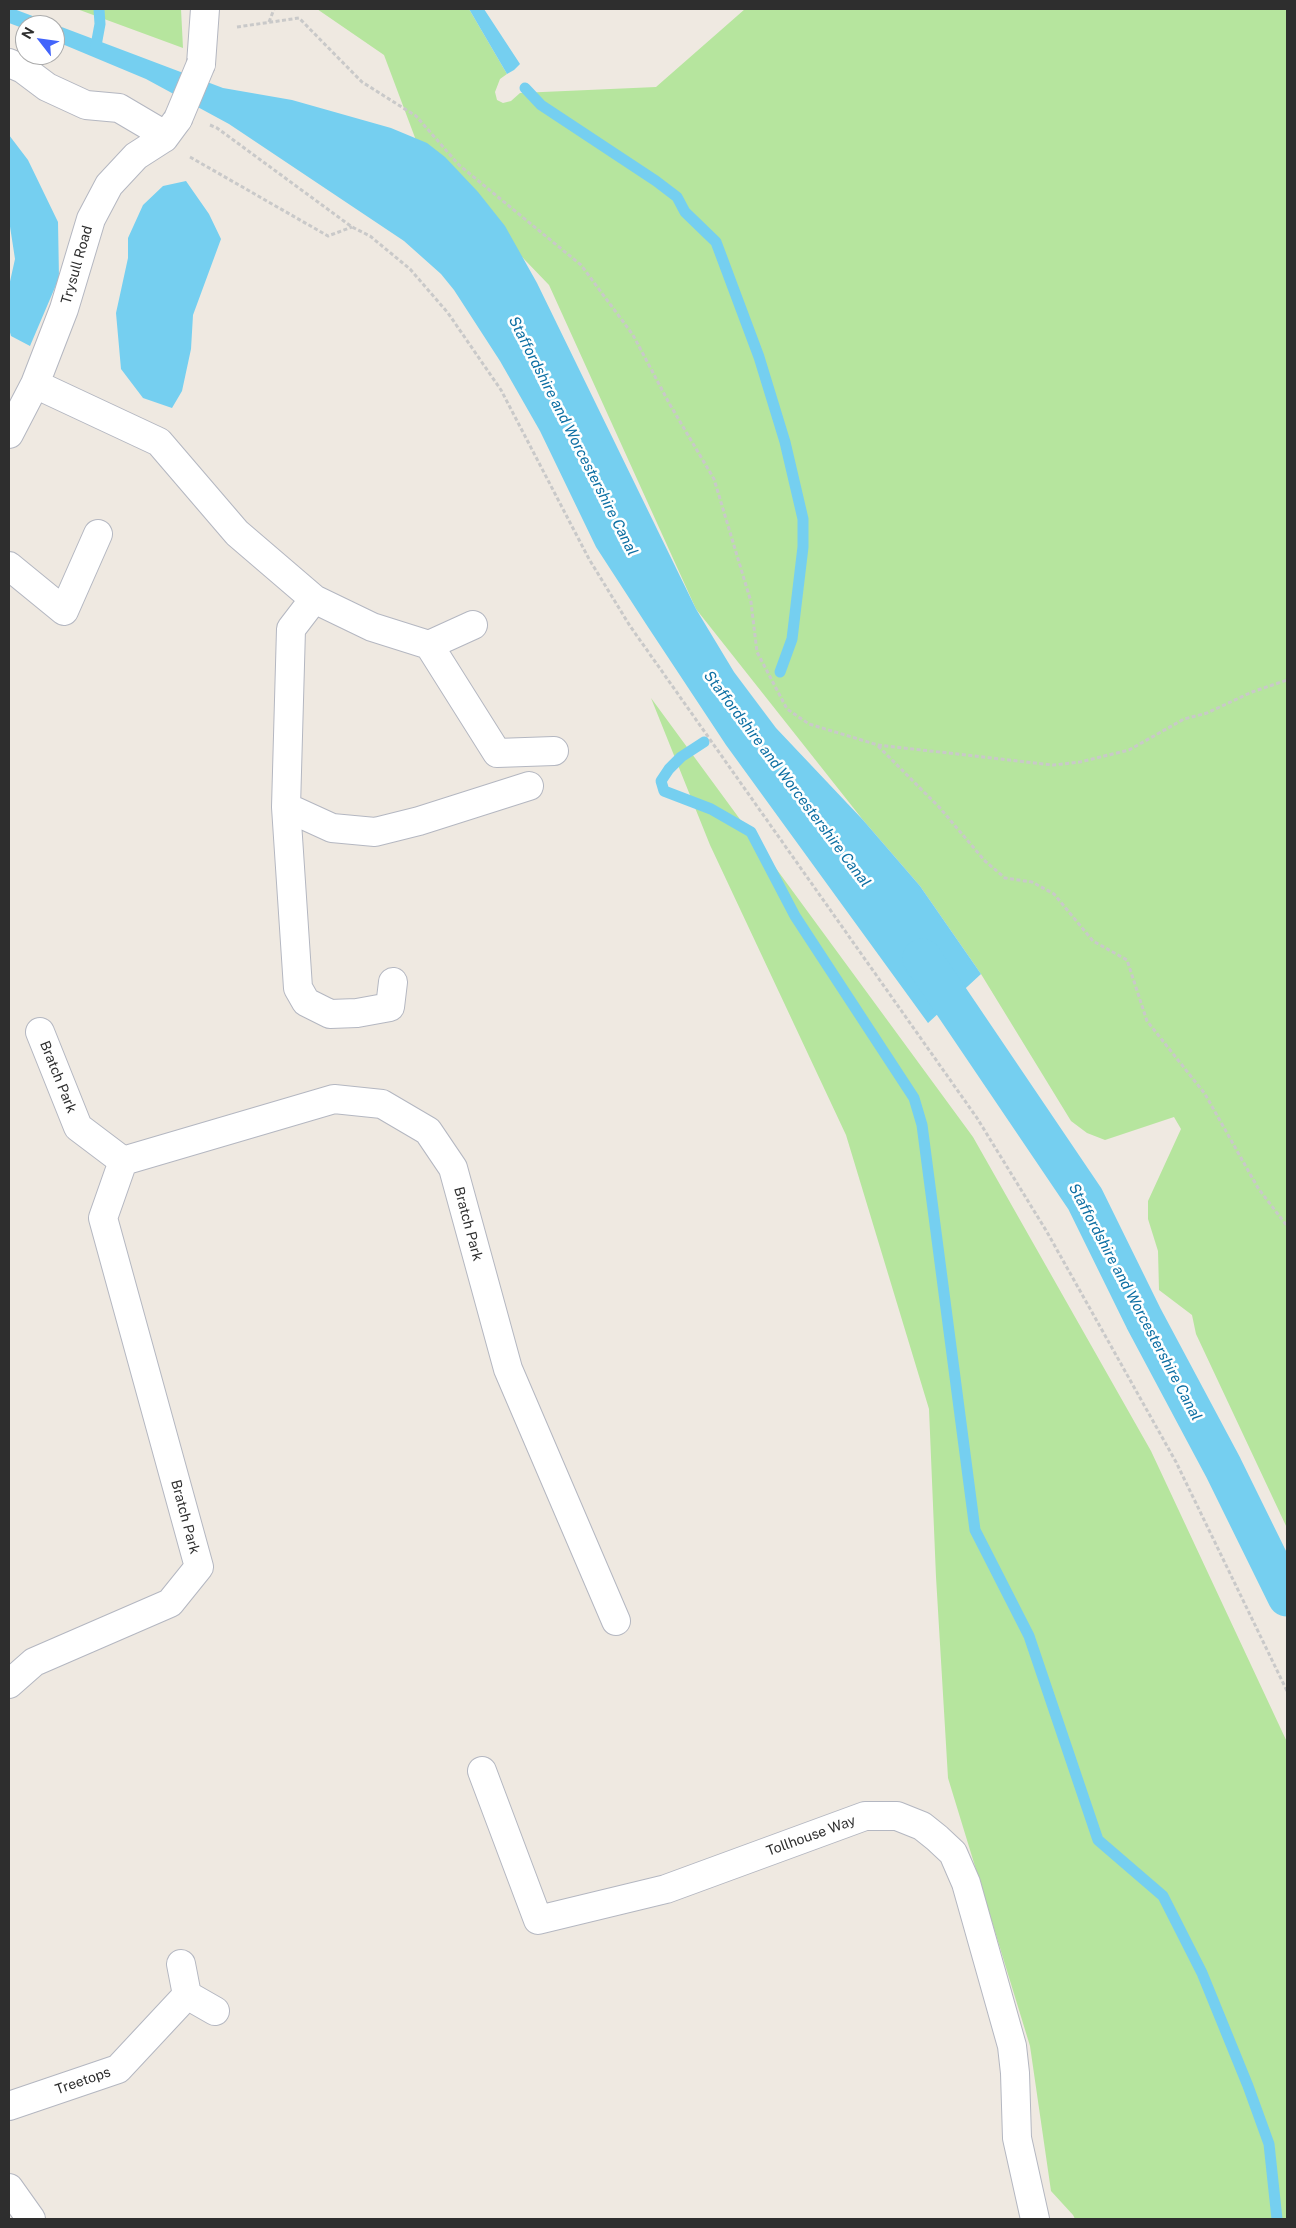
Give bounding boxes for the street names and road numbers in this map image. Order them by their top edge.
street label: Trysull Road [58,224,96,306]
street label: Bratch Park [36,1039,80,1115]
street label: Bratch Park [450,1185,486,1263]
street label: Bratch Park [167,1478,203,1556]
street label: Tollhouse Way [764,1812,858,1860]
street label: Treetops [53,2064,113,2098]

